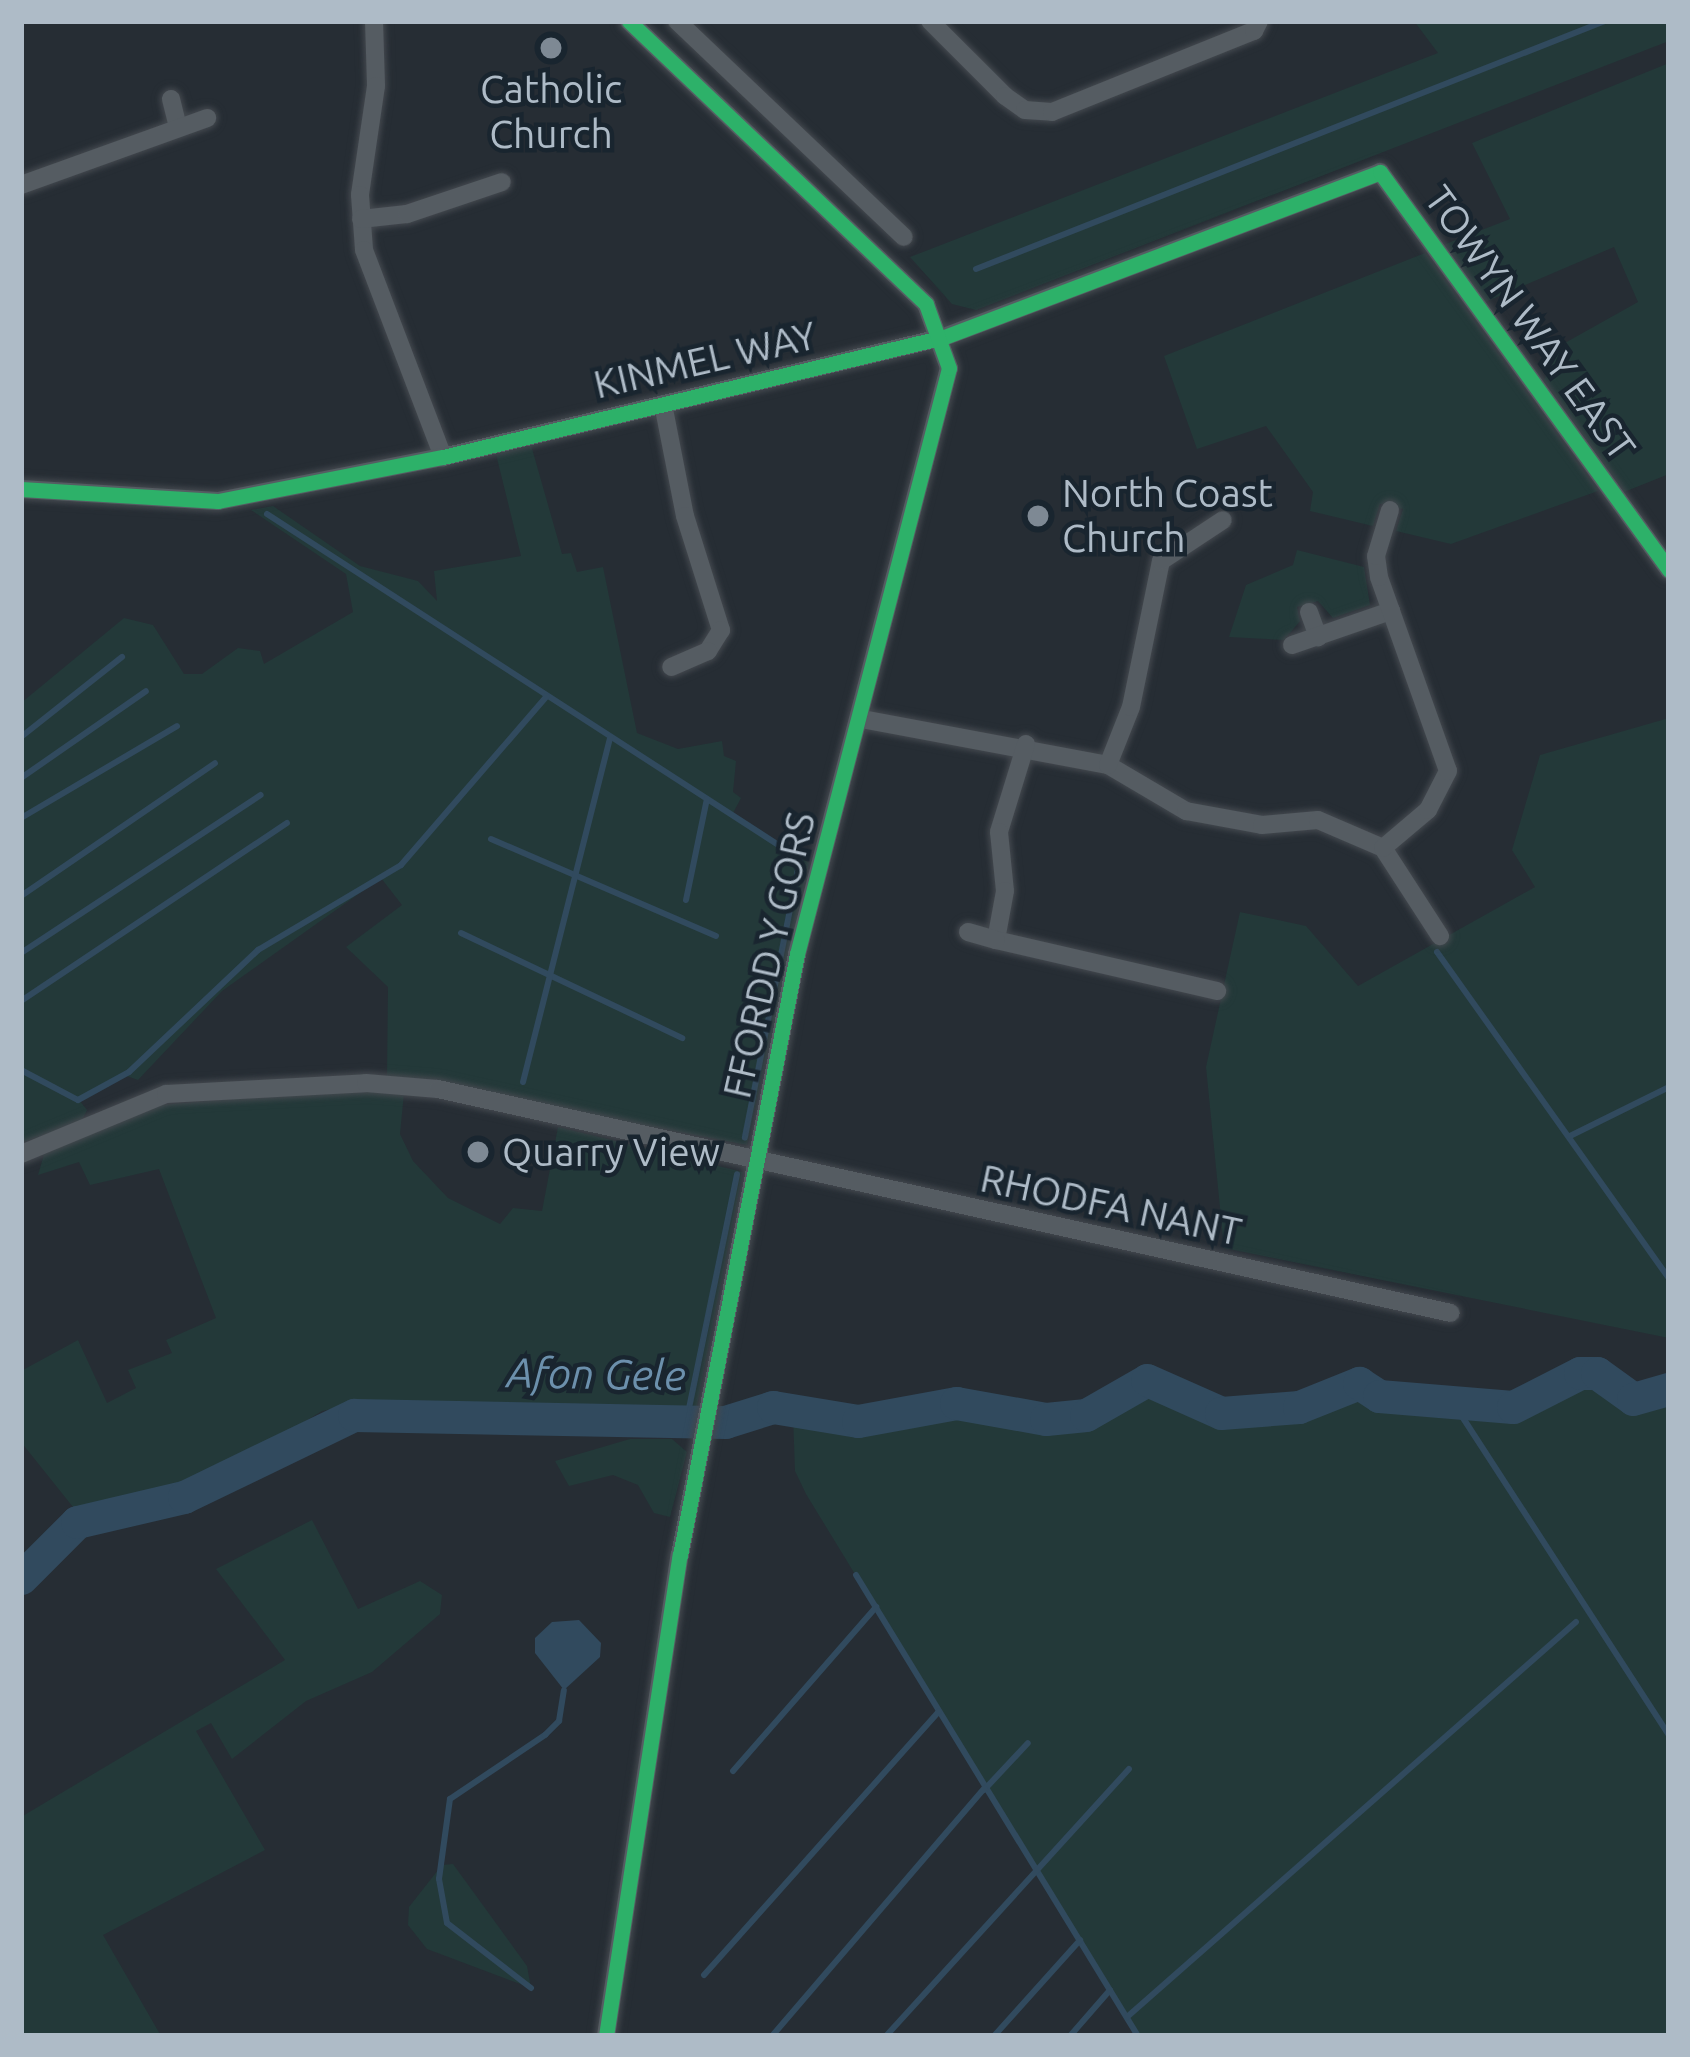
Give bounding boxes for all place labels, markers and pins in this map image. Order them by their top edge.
marker: Catholic Church [538,35,564,61]
place label: Catholic Church [480,67,622,158]
place label: North Coast Church [1062,471,1273,562]
marker: North Coast Church [1025,503,1051,529]
place label: Quarry View [502,1129,720,1175]
marker: Quarry View [465,1139,491,1165]

